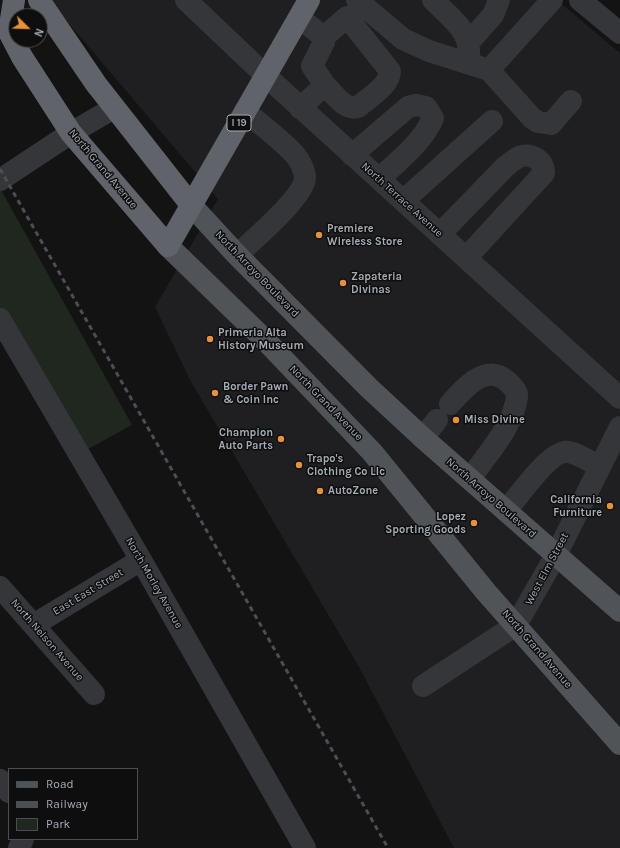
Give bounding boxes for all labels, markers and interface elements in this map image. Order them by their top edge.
north arrow [8,8,48,48]
text: N [31,26,46,39]
road number: I 19 [227,115,251,131]
street label: North Grand Avenue [66,126,140,212]
street label: North Terrace Avenue [358,160,446,240]
place label: Premiere Wireless Store [327,222,402,248]
street label: North Arroyo Boulevard [212,228,302,320]
marker: Premiere Wireless Store [314,230,324,240]
place label: Zapateria Divinas [351,270,402,296]
marker: Zapateria Divinas [338,278,348,288]
place label: Primeria Alta History Museum [218,326,304,352]
marker: Primeria Alta History Museum [205,334,215,344]
street label: North Grand Avenue [287,362,365,444]
place label: Border Pawn & Coin Inc [223,380,288,406]
marker: Border Pawn & Coin Inc [210,388,220,398]
place label: Miss Divine [464,413,525,427]
marker: Miss Divine [451,415,461,425]
place label: Champion Auto Parts [219,426,273,452]
marker: Champion Auto Parts [276,434,286,444]
place label: Trapo's Clothing Co Llc [307,452,385,478]
street label: North Arroyo Boulevard [443,455,539,541]
marker: Trapo's Clothing Co Llc [294,460,304,470]
place label: AutoZone [328,484,378,498]
marker: AutoZone [315,486,325,496]
place label: California Furniture [550,493,602,519]
marker: California Furniture [605,501,615,511]
place label: Lopez Sporting Goods [385,510,466,536]
marker: Lopez Sporting Goods [469,518,479,528]
street label: West Elm Street [522,531,572,607]
street label: North Morley Avenue [123,535,185,631]
street label: East East Street [50,566,126,618]
street label: North Nelson Avenue [8,596,86,684]
street label: North Grand Avenue [499,607,575,691]
legend [8,768,138,840]
text: Road [46,777,74,791]
text: Railway [46,797,88,811]
text: Park [46,817,70,831]

